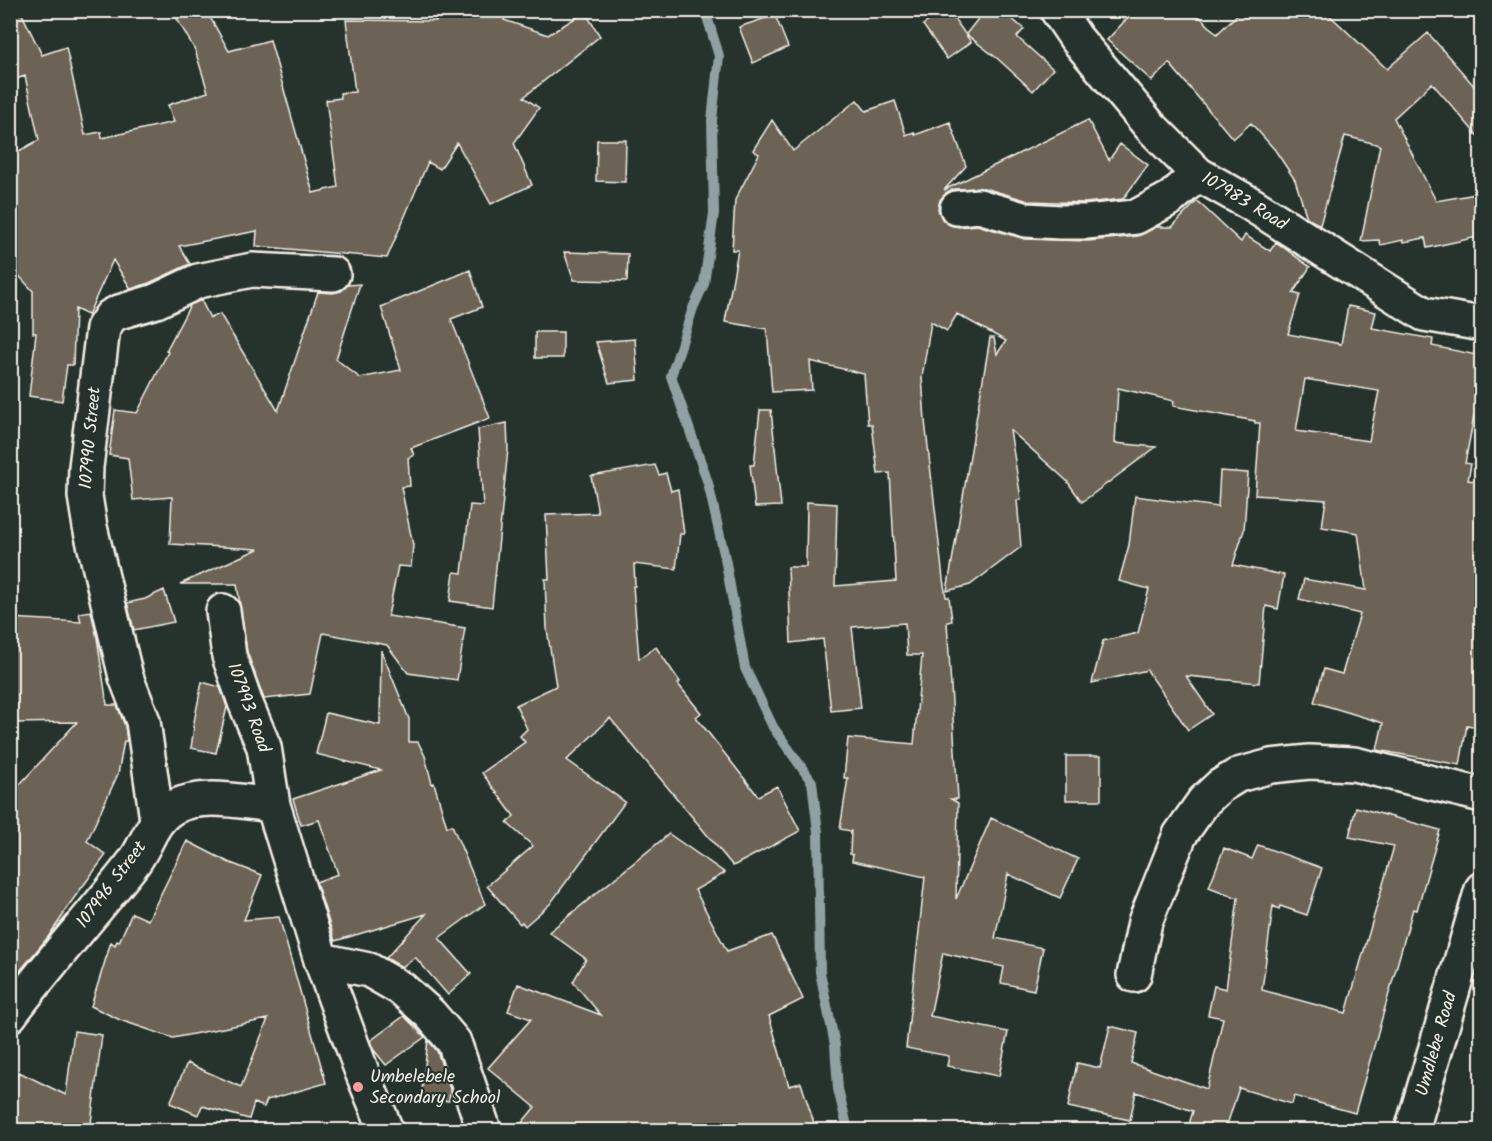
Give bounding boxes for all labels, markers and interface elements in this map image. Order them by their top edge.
street label: 107983 Road [1195,165,1294,240]
street label: 107990 Street [72,385,110,490]
street label: 107993 Road [218,659,278,758]
street label: 107996 Street [69,834,155,935]
street label: Umdlebe Road [1408,987,1466,1100]
place label: Umbelebele Secondary School [370,1063,501,1113]
marker: Umbelebele Secondary School [351,1080,365,1094]

